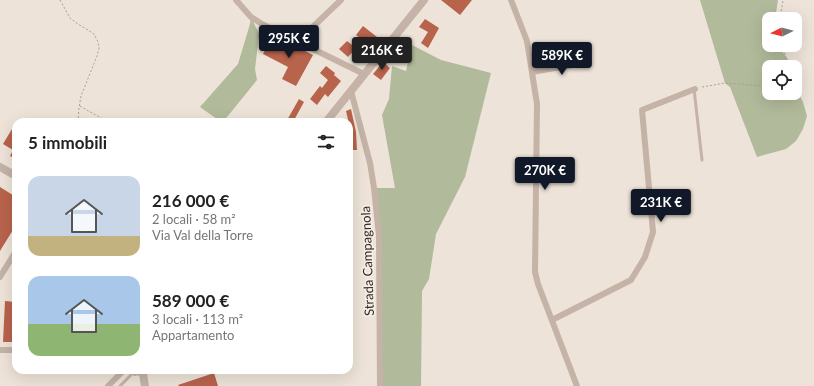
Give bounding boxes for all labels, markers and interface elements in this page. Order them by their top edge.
north arrow [762,12,802,52]
map controls [762,12,802,100]
pin: 295K € [256,25,322,59]
text: 295K € [268,30,310,46]
pin: 216K € [349,37,415,71]
text: 216K € [361,42,403,58]
pin: 589K € [529,42,595,76]
text: 589K € [541,47,583,63]
button: locate [762,60,802,100]
icon: filters [315,131,337,153]
text: 5 immobili [28,132,107,153]
pin: 270K € [512,157,578,191]
text: 270K € [524,162,566,178]
pin: 231K € [628,189,694,223]
text: 216 000 € [152,190,229,211]
icon: home [60,192,108,240]
text: 231K € [640,194,682,210]
street label: Strada Campagnola [357,206,377,316]
text: 2 locali · 58 m² [152,211,236,227]
text: Via Val della Torre [152,227,253,243]
text: 589 000 € [152,290,229,311]
icon: home [60,292,108,340]
text: 3 locali · 113 m² [152,311,243,327]
text: Appartamento [152,327,234,343]

